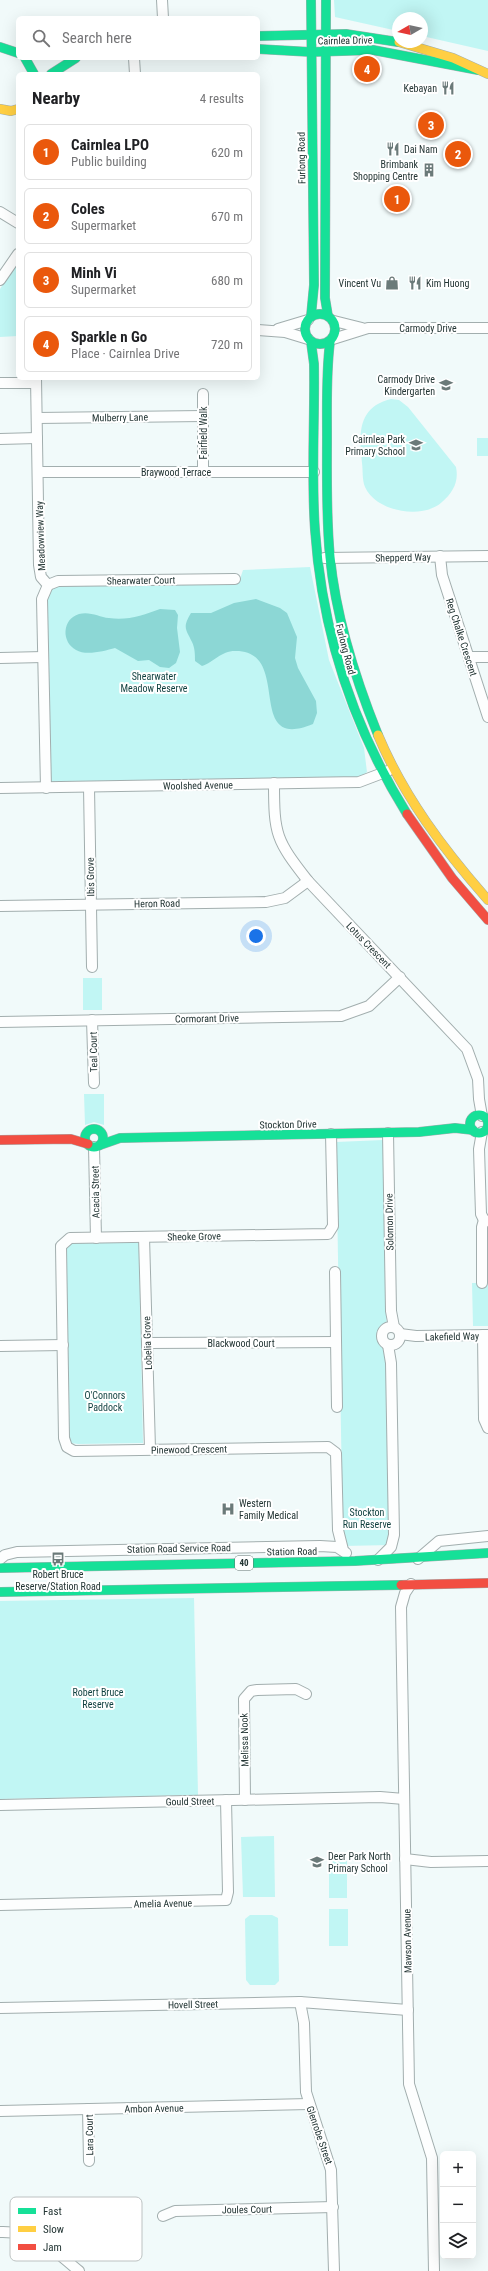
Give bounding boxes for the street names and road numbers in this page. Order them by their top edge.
street label: Cairnlea Drive [318,35,373,46]
street label: Furlong Road [296,132,307,184]
street label: Carmody Drive [399,323,457,334]
street label: Fairfield Walk [198,406,209,459]
street label: Mulberry Lane [92,412,148,423]
street label: Braywood Terrace [141,467,211,478]
street label: Meadowview Way [34,501,47,571]
street label: Shepperd Way [375,552,431,563]
street label: Shearwater Court [107,574,175,587]
street label: Reg Chalke Crescent [444,597,479,677]
street label: Furlong Road [333,623,358,676]
street label: Woolshed Avenue [163,779,233,792]
street label: Ibis Grove [85,857,96,897]
street label: Heron Road [134,898,180,909]
street label: Lotus Crescent [344,920,393,971]
street label: Cormorant Drive [175,1012,239,1025]
street label: Teal Court [88,1032,99,1072]
street label: Stockton Drive [259,1118,317,1130]
street label: Acacia Street [90,1166,101,1218]
street label: Solomon Drive [383,1193,395,1251]
street label: Sheoke Grove [167,1231,221,1242]
street label: Lobelia Grove [141,1316,154,1370]
street label: Lakefield Way [425,1331,479,1342]
street label: Blackwood Court [207,1338,275,1349]
street label: Pinewood Crescent [151,1443,227,1456]
street label: Station Road Service Road [127,1542,231,1555]
street label: Station Road [267,1546,317,1557]
road number: 40 [235,1556,253,1570]
street label: Melissa Nook [239,1713,250,1767]
street label: Gould Street [166,1796,215,1807]
street label: Amelia Avenue [134,1897,193,1910]
street label: Mawson Avenue [401,1908,414,1973]
street label: Hovell Street [168,1999,218,2010]
street label: Ambon Avenue [124,2102,184,2115]
street label: Glenrobe Street [304,2105,335,2166]
street label: Lara Court [84,2114,95,2156]
street label: Joules Court [222,2204,272,2215]

